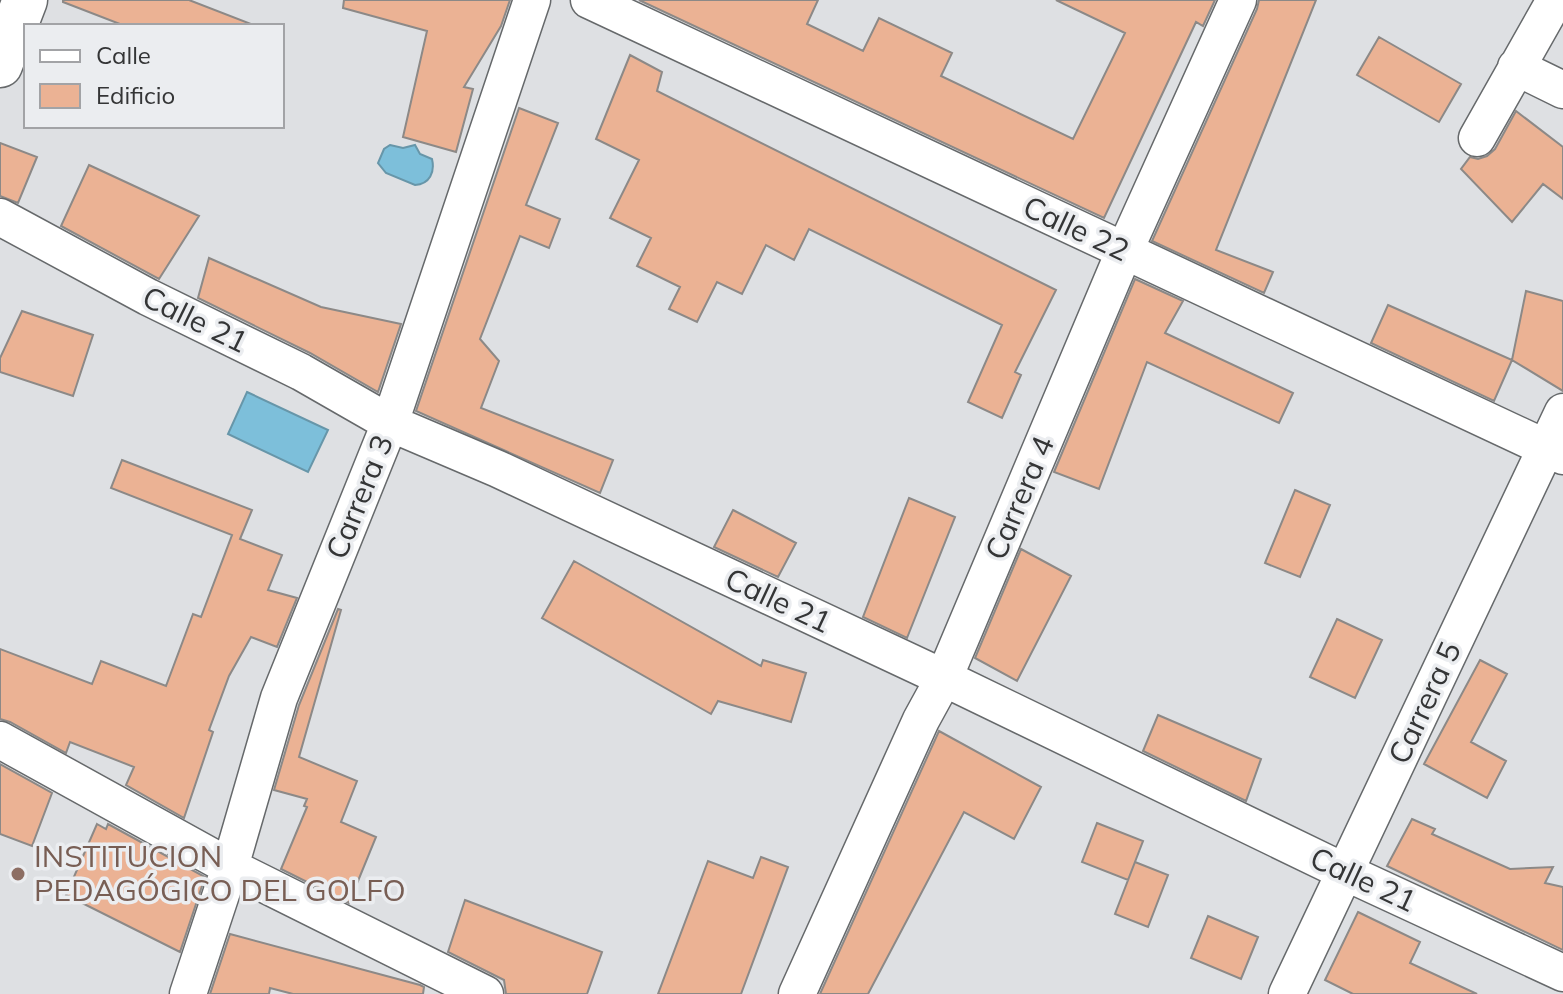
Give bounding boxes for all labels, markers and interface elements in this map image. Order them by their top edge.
legend [24,24,284,128]
text: Calle [96,40,151,70]
text: Edificio [96,80,175,110]
street label: Calle 22 [1017,187,1135,269]
street label: Calle 21 [137,277,254,361]
street label: Carrera 3 [317,429,401,564]
street label: Carrera 4 [976,430,1062,565]
street label: Calle 21 [719,559,837,641]
street label: Carrera 5 [1379,635,1469,770]
place label: INSTITUCION PEDAGÓGICO DEL GOLFO [34,837,406,909]
street label: Calle 21 [1304,838,1422,920]
marker: INSTITUCION PEDAGÓGICO DEL GOLFO [9,865,27,883]

